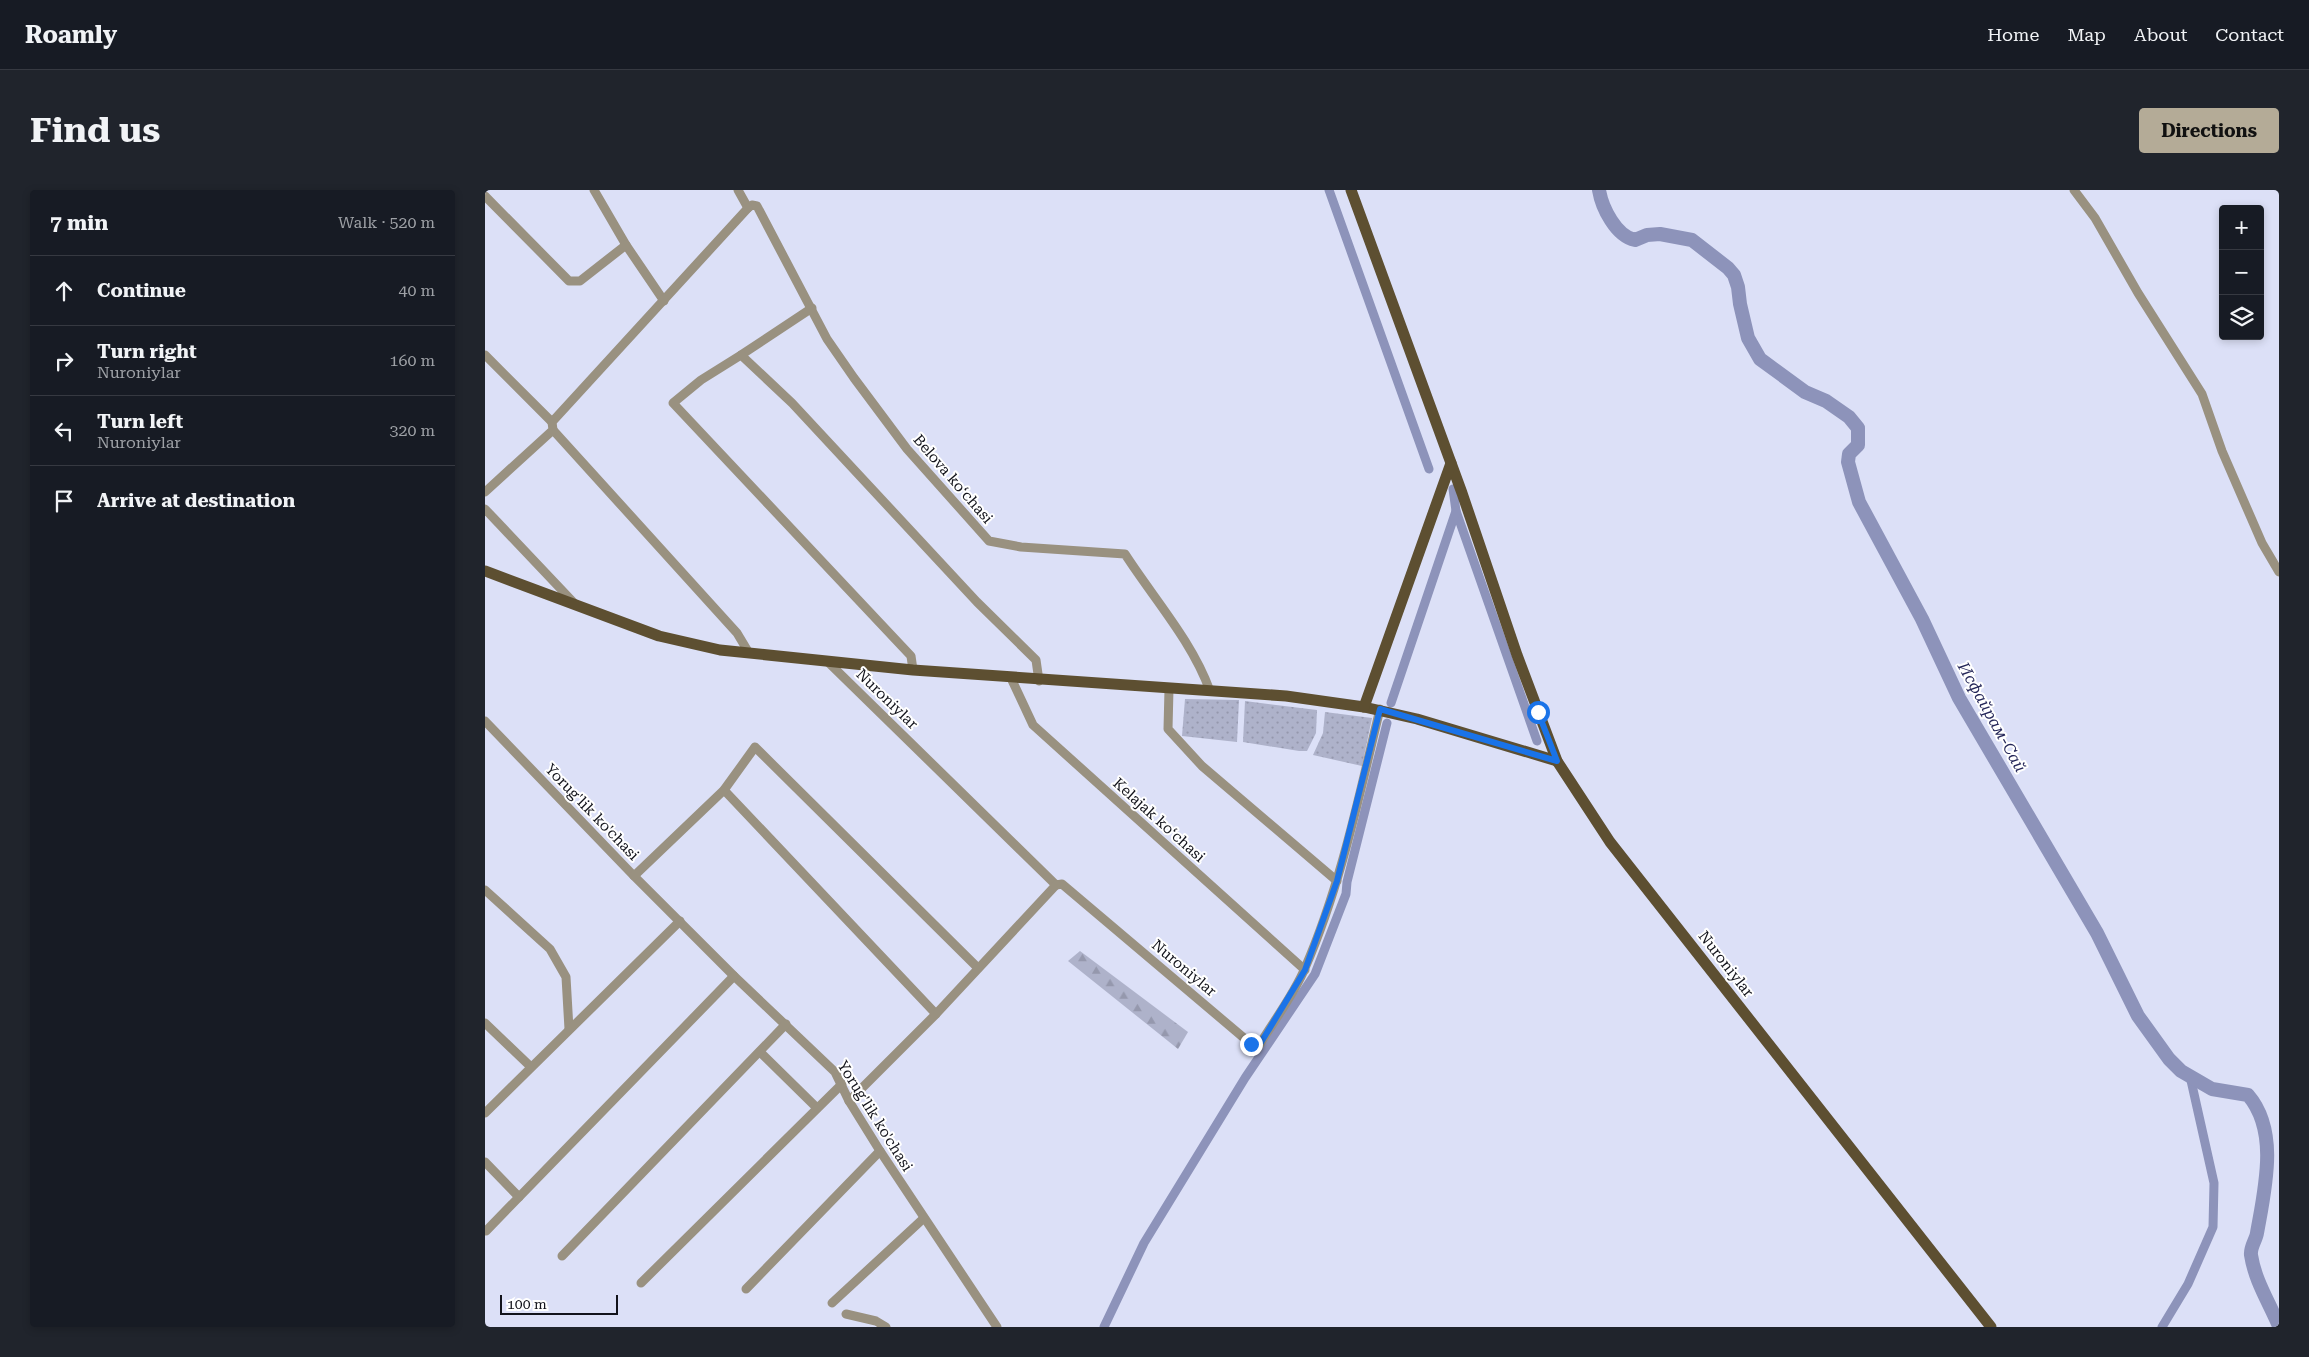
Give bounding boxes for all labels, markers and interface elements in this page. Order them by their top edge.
text: Roamly [25,21,117,49]
text: Home [1987,24,2039,45]
text: Map [2067,24,2106,45]
text: About [2134,24,2187,45]
text: Contact [2215,24,2284,45]
button: Directions [2139,108,2279,153]
text: Find us [30,110,160,151]
map controls [2219,205,2264,340]
button: + [2219,205,2264,250]
text: 7 min [50,211,108,235]
text: Walk · 520 m [338,213,435,232]
button: − [2219,250,2264,295]
icon: ahead [50,277,78,305]
text: Continue [97,279,186,302]
text: 40 m [398,281,435,300]
button: layers [2219,295,2264,340]
text: Turn right [97,340,197,363]
icon: right [50,347,78,375]
text: 160 m [389,351,435,370]
text: Nuroniylar [97,363,181,382]
text: Turn left [97,410,183,433]
icon: left [50,417,78,445]
text: 320 m [389,421,435,440]
street label: Belova koʻchasi [909,431,997,527]
text: Nuroniylar [97,433,181,452]
icon: arrive [50,487,78,515]
text: Arrive at destination [97,489,295,512]
water label: Исфайрам-Сай [1953,658,2030,776]
street label: Nuroniylar [852,665,922,733]
route start [1527,701,1550,724]
street label: Yorug'lik ko'chasi [541,760,643,864]
street label: Kelajak koʻchasi [1109,774,1209,866]
street label: Nuroniylar [1695,927,1757,1001]
street label: Nuroniylar [1148,936,1220,1000]
route end [1240,1033,1263,1056]
street label: Yorug'lik ko'chasi [834,1057,916,1175]
scale bar [500,1292,617,1315]
text: 100 m [507,1296,547,1312]

